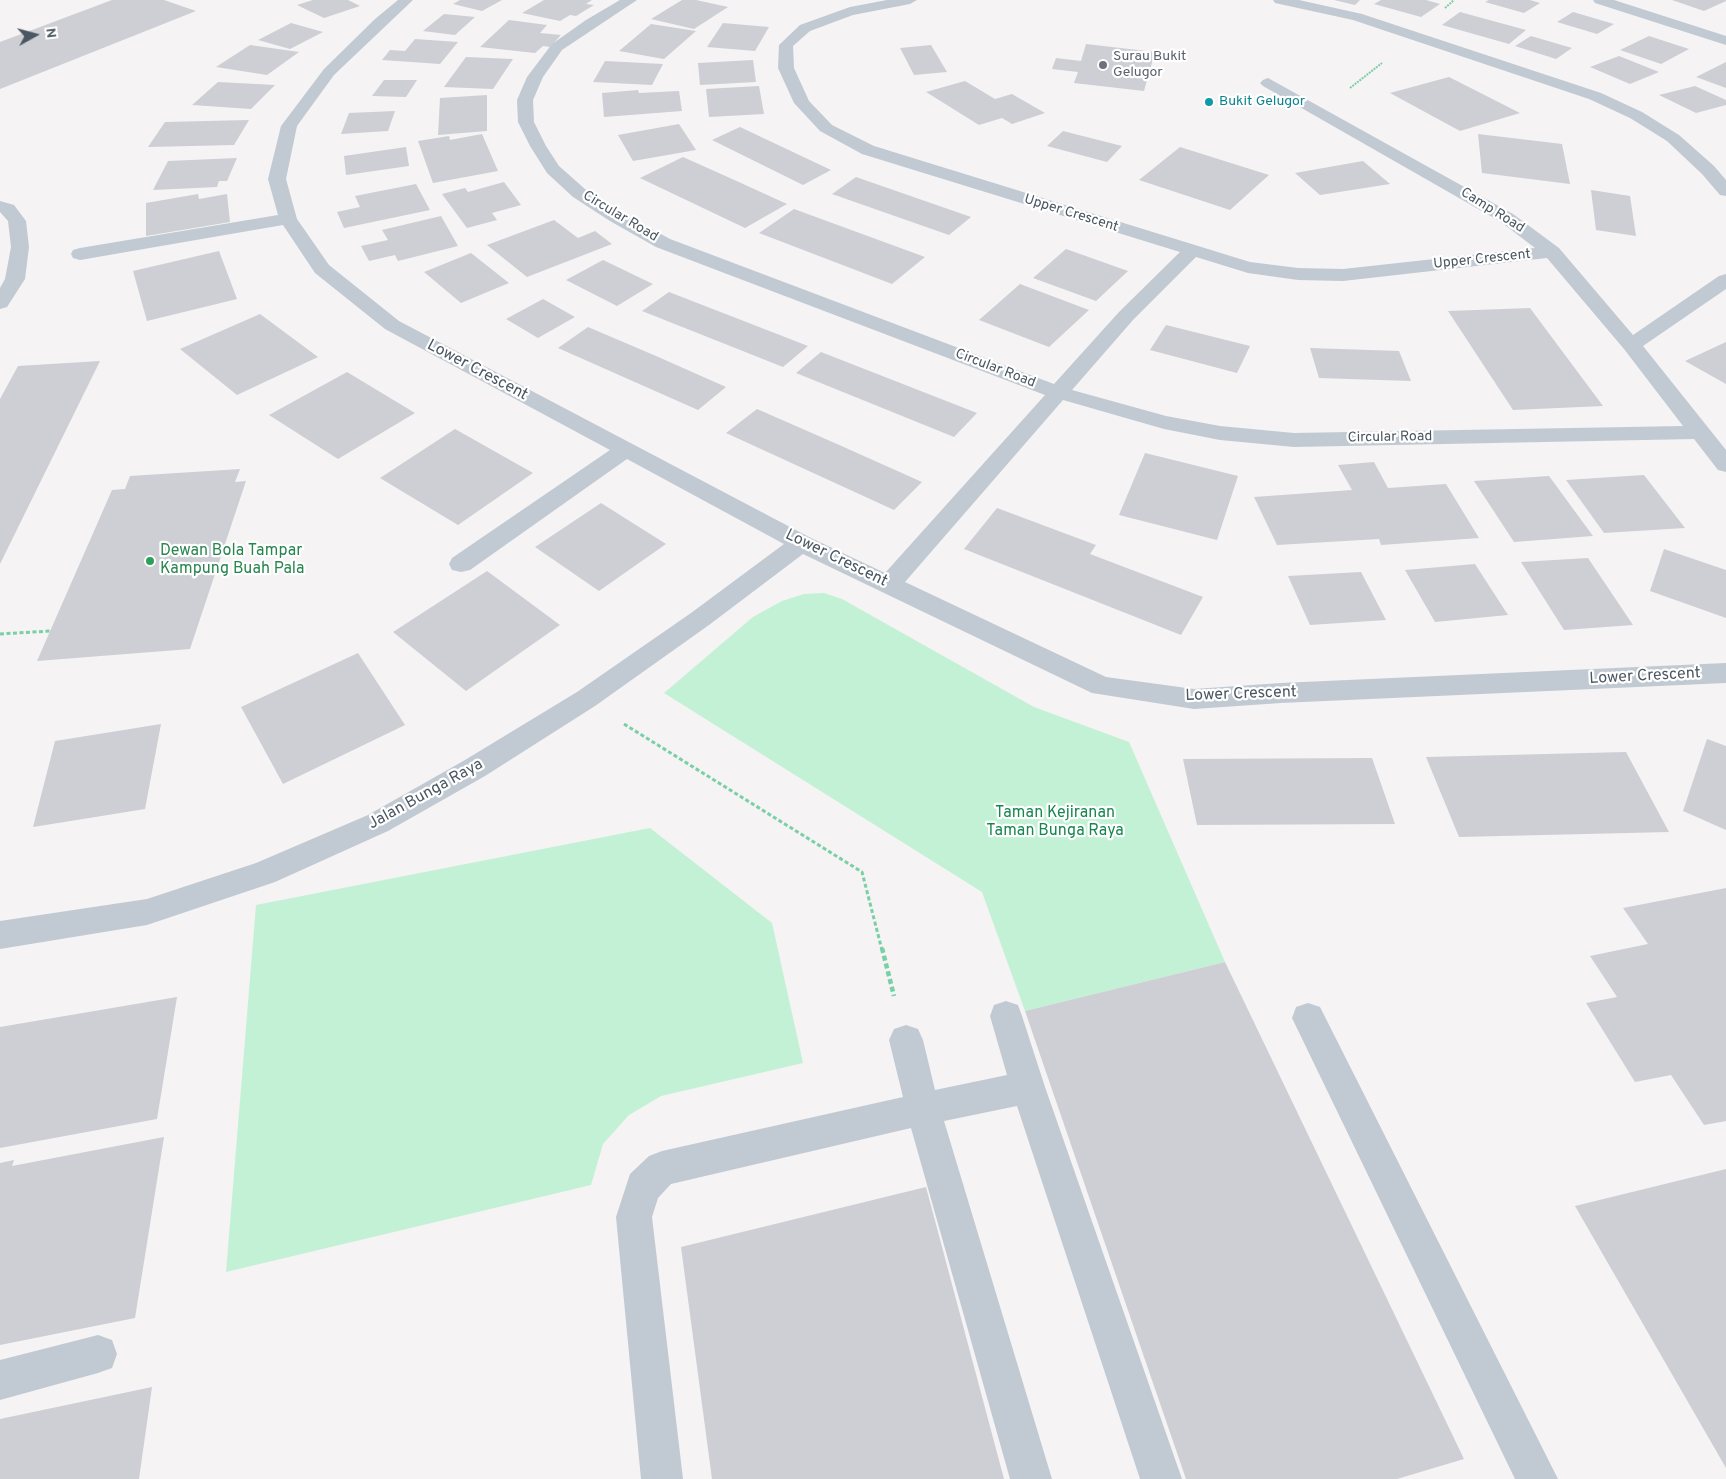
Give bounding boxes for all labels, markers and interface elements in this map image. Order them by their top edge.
north arrow [10,10,60,60]
text: N [41,27,59,39]
place label: Surau Bukit Gelugor [1113,49,1186,82]
marker: Surau Bukit Gelugor [1097,59,1109,71]
place label: Bukit Gelugor [1219,94,1305,110]
marker: Bukit Gelugor [1203,96,1215,108]
street label: Camp Road [1457,185,1527,237]
street label: Circular Road [579,188,661,246]
street label: Upper Crescent [1022,192,1120,236]
street label: Upper Crescent [1433,247,1531,273]
street label: Lower Crescent [423,336,531,406]
street label: Circular Road [952,346,1038,392]
street label: Circular Road [1347,429,1433,447]
street label: Lower Crescent [782,526,890,592]
place label: Dewan Bola Tampar Kampung Buah Pala [160,542,304,580]
marker: Dewan Bola Tampar Kampung Buah Pala [144,555,156,567]
street label: Lower Crescent [1589,664,1701,690]
street label: Lower Crescent [1185,683,1297,707]
street label: Jalan Bunga Raya [365,755,487,835]
park label: Taman Kejiranan Taman Bunga Raya [986,804,1124,842]

